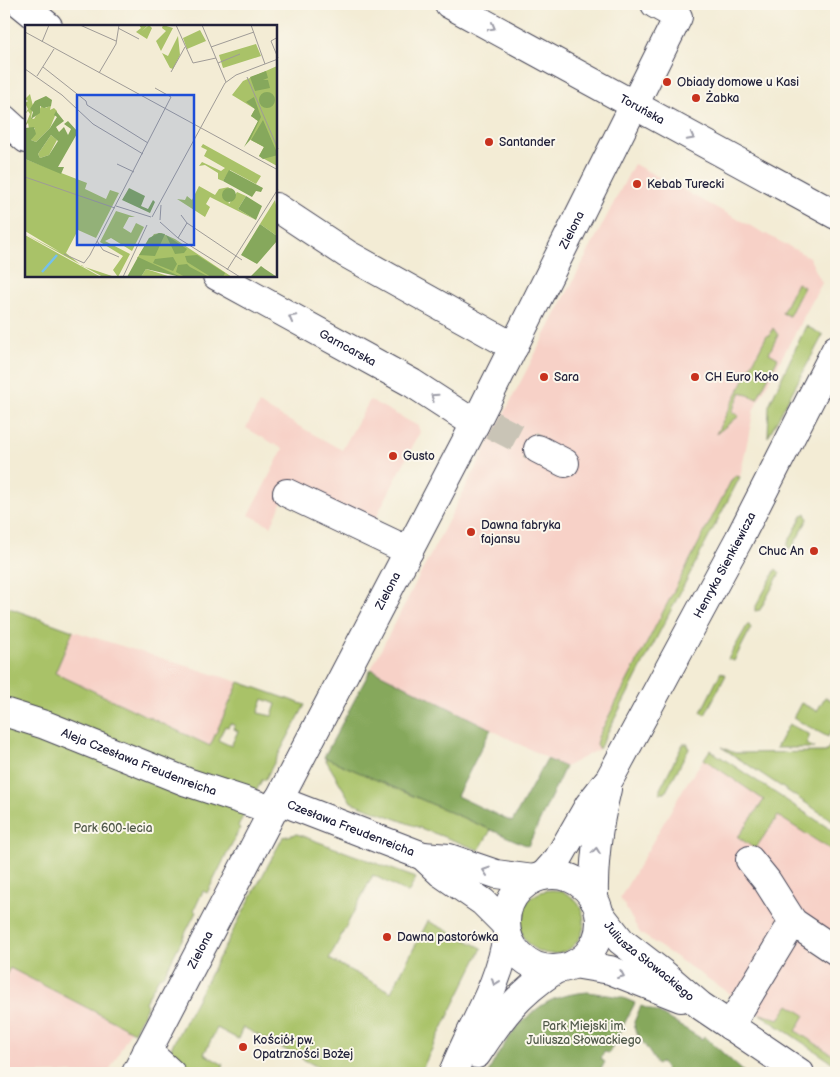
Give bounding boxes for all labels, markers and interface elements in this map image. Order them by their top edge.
one-way arrow [487,21,496,31]
inset map [25,25,278,278]
place label: Obiady domowe u Kasi [677,75,799,90]
marker: Obiady domowe u Kasi [661,76,673,88]
place label: Żabka [705,90,740,106]
street label: Toruńska [617,91,667,128]
marker: Żabka [690,92,702,104]
one-way arrow [686,131,695,141]
place label: Santander [499,135,556,150]
marker: Santander [483,136,495,148]
place label: Kebab Turecki [647,177,724,192]
marker: Kebab Turecki [631,178,643,190]
street label: Zielona [556,208,588,252]
one-way arrow [289,314,298,324]
street label: Garncarska [316,326,379,369]
place label: Sara [554,370,579,385]
place label: CH Euro Koło [705,370,779,385]
marker: Sara [538,371,550,383]
marker: CH Euro Koło [689,371,701,383]
one-way arrow [430,394,440,403]
place label: Gusto [403,449,435,464]
marker: Gusto [387,450,399,462]
street label: Henryka Sienkiewicza [690,509,759,621]
place label: Dawna fabryka fajansu [481,518,561,547]
marker: Dawna fabryka fajansu [465,526,477,538]
place label: Chuc An [758,544,804,559]
marker: Chuc An [808,545,820,557]
street label: Zielona [371,569,404,613]
street label: Aleja Czesława Freudenreicha [59,725,219,799]
street label: Czesława Freudenreicha [285,797,417,860]
park label: Park 600-lecia [74,821,153,836]
one-way arrow [590,847,601,855]
one-way arrow [482,867,490,877]
street label: Juliusza Słowackiego [601,918,698,1004]
street label: Zielona [184,928,216,972]
place label: Dawna pastorówka [397,930,499,945]
marker: Dawna pastorówka [381,931,393,943]
one-way arrow [617,969,625,979]
one-way arrow [491,977,501,986]
park label: Park Miejski im. Juliusza Słowackiego [527,1019,642,1048]
place label: Kościół pw. Opatrzności Bożej [253,1033,353,1062]
marker: Kościół pw. Opatrzności Bożej [237,1041,249,1053]

